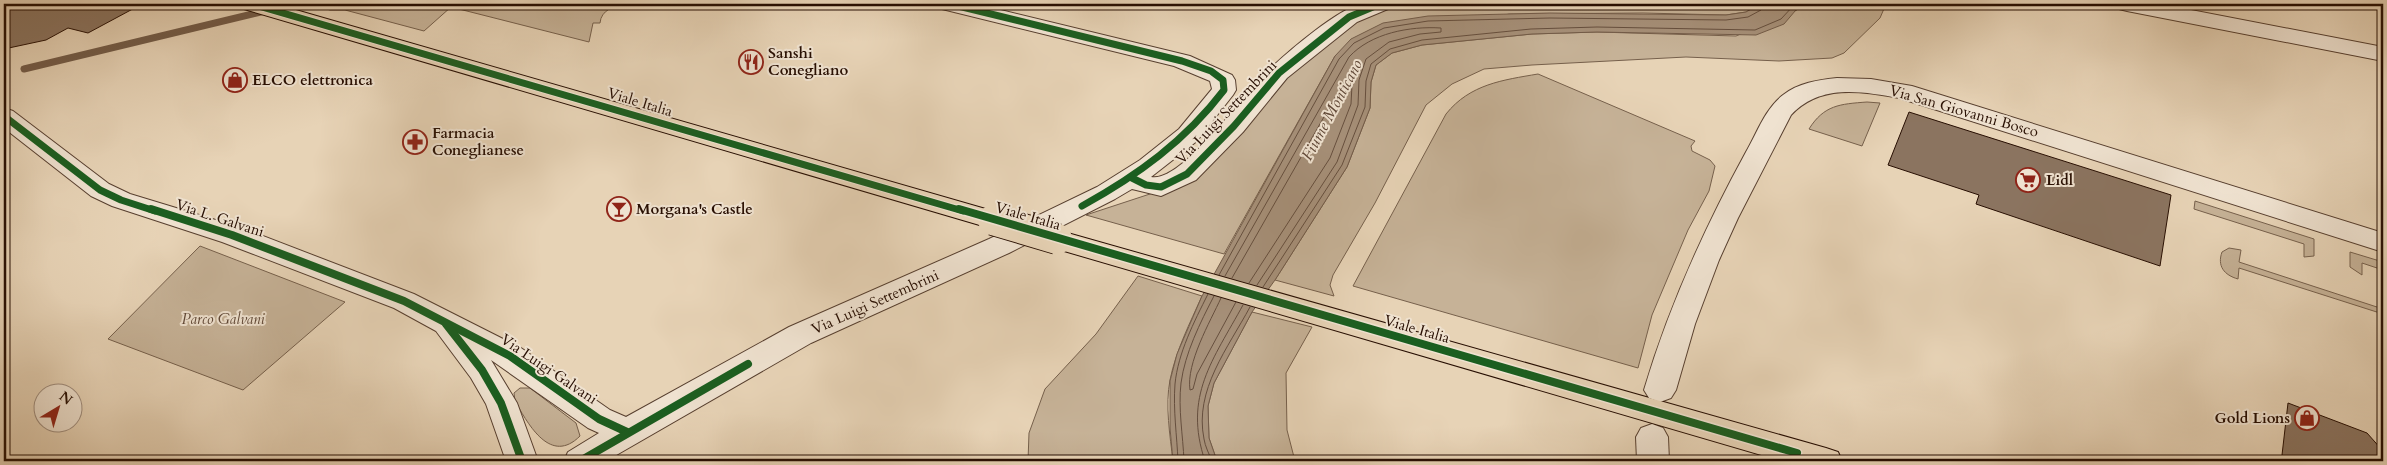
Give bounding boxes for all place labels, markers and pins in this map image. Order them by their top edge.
place label: Sanshi Conegliano [768,43,849,80]
restaurant icon: Sanshi Conegliano [738,49,764,75]
shop icon: ELCO elettronica [222,67,248,93]
place label: ELCO elettronica [252,70,374,90]
place label: Farmacia Coneglianese [432,123,524,160]
pharmacy icon: Farmacia Coneglianese [402,129,428,155]
supermarket icon: Lidl [2015,167,2041,193]
place label: Lidl [2046,170,2074,190]
bar icon: Morgana's Castle [606,196,632,222]
place label: Morgana's Castle [636,199,753,219]
shop icon: Gold Lions [2294,405,2320,431]
place label: Gold Lions [2215,408,2290,428]

